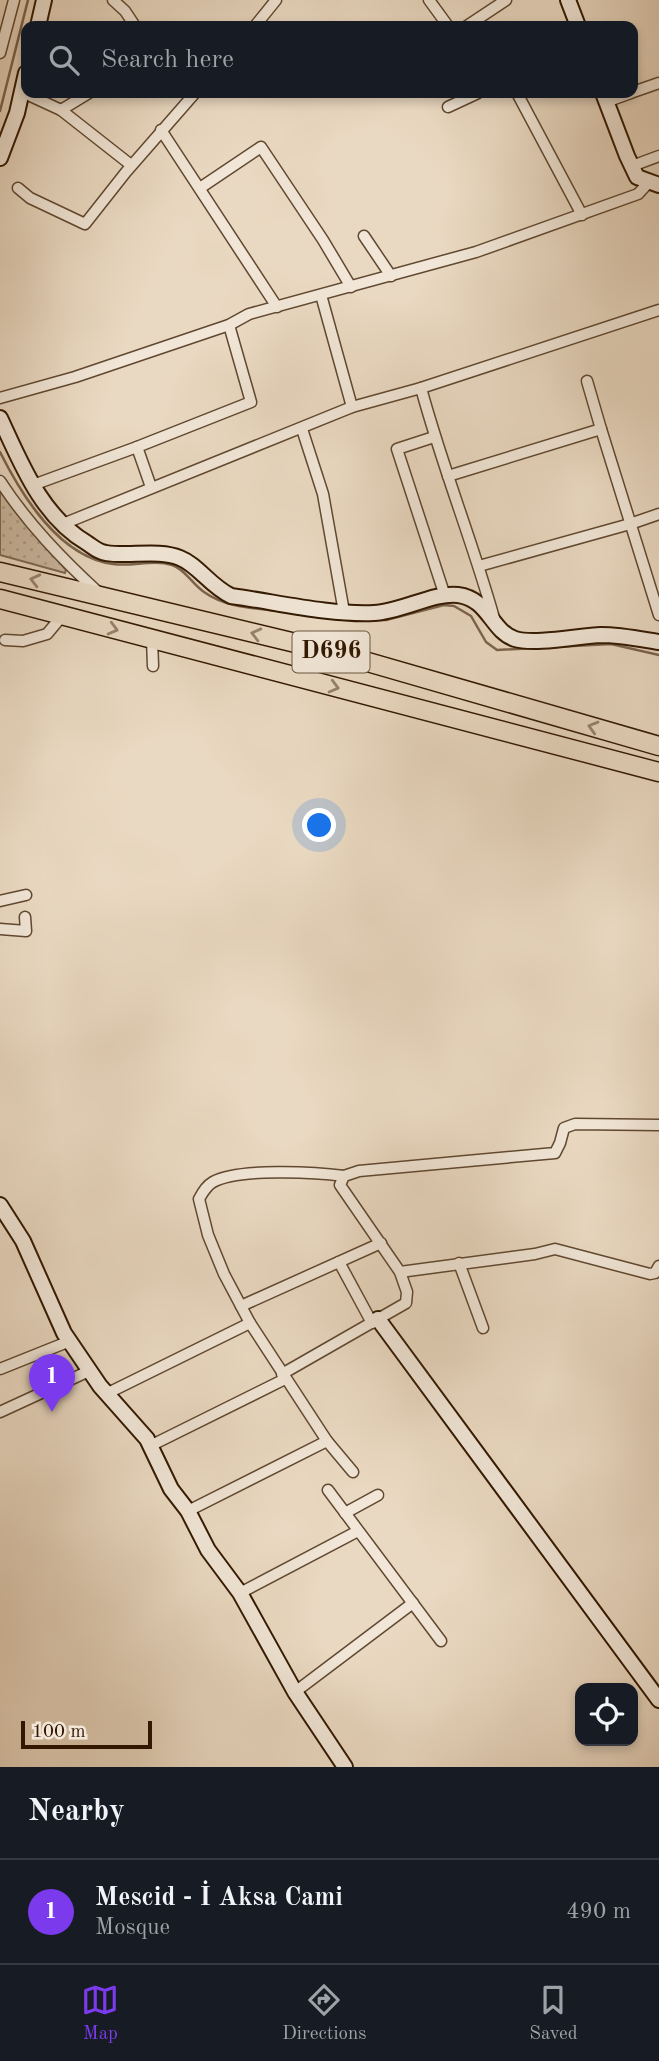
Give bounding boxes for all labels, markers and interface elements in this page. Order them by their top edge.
search box [21,21,638,98]
icon: search [45,41,83,79]
text: Search here [101,47,234,73]
one-way arrow [29,574,41,589]
one-way arrow [107,621,119,635]
one-way arrow [250,628,262,642]
road number: D696 [292,632,370,672]
one-way arrow [327,679,339,693]
one-way arrow [588,721,600,736]
your location [302,808,336,842]
pin: 1 [29,1354,75,1412]
map controls [575,1683,638,1746]
button: locate [575,1683,638,1746]
scale bar [21,1718,152,1750]
text: 100 m [32,1723,85,1742]
text: Nearby [28,1797,125,1827]
text: Mescid - İ Aksa Cami [95,1885,343,1911]
text: 1 [44,1900,58,1923]
text: 490 m [566,1900,631,1923]
text: Mosque [95,1916,170,1939]
tab: Map [81,1981,119,2046]
tab: Directions [282,1981,367,2046]
tab: Saved [529,1981,578,2046]

